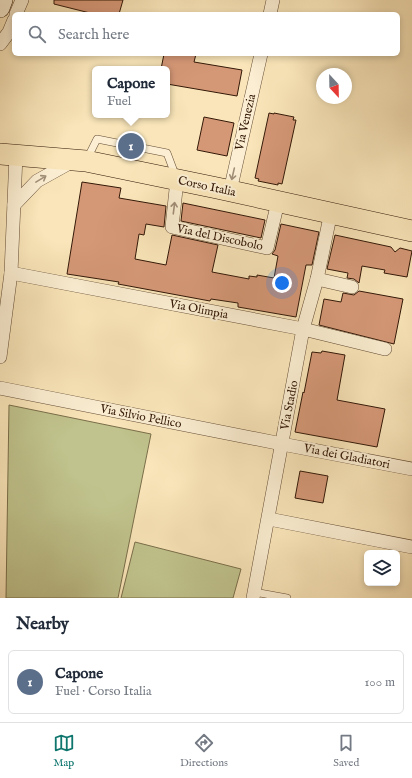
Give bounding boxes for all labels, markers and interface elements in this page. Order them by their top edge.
search box [12,12,400,56]
icon: search [26,23,48,45]
text: Search here [58,25,129,44]
popup [92,66,170,118]
north arrow [316,68,352,104]
text: Capone [107,74,155,93]
street label: Via Venezia [231,92,259,153]
text: Fuel [107,93,131,110]
pin: 1 [118,131,144,161]
one-way arrow [229,167,237,180]
street label: Corso Italia [177,173,238,200]
one-way arrow [35,174,47,182]
one-way arrow [170,202,178,215]
street label: Via del Discobolo [174,221,265,254]
your location [272,273,292,293]
street label: Via Olimpia [167,296,230,324]
street label: Via Stadio [277,378,302,432]
street label: Via Silvio Pellico [98,401,183,432]
street label: Via dei Gladiatori [302,441,391,472]
map controls [364,550,400,586]
button: layers [364,550,400,586]
text: Nearby [16,614,69,635]
text: Capone [55,664,103,683]
text: 1 [28,674,32,691]
text: 100 m [365,674,395,691]
text: Fuel · Corso Italia [55,683,152,700]
tab: Map [53,732,75,770]
tab: Directions [180,732,228,770]
tab: Saved [333,732,359,770]

